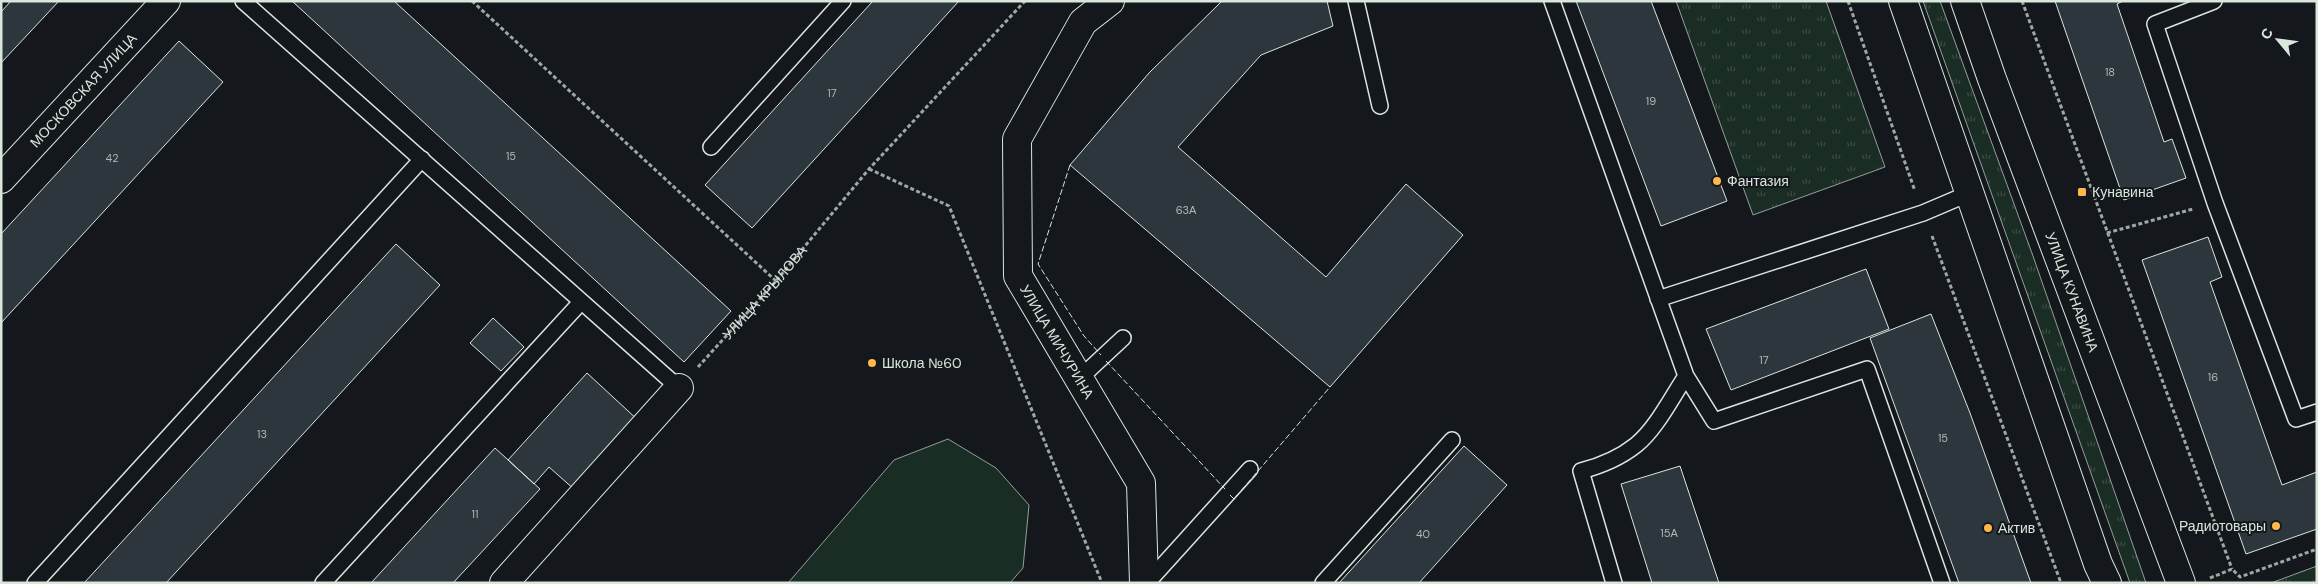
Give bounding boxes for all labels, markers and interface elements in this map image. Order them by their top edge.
north arrow [2253,15,2303,65]
text: С [2256,25,2277,42]
street label: МОСКОВСКАЯ УЛИЦА [26,29,141,151]
house number: 18 [2105,65,2115,79]
house number: 17 [827,86,837,100]
house number: 19 [1646,94,1656,108]
house number: 15 [506,149,516,163]
house number: 42 [105,151,119,165]
place label: Фантазия [1727,172,1789,190]
marker: Фантазия [1711,175,1723,187]
place label: Кунавина [2092,183,2154,201]
marker: Кунавина [2076,186,2088,198]
house number: 63А [1176,203,1197,217]
street label: УЛИЦА КУНАВИНА [2041,230,2103,355]
street label: УЛИЦА КРЫЛОВА [718,241,811,343]
street label: УЛИЦА МИЧУРИНА [1016,281,1098,403]
house number: 17 [1759,353,1769,367]
place label: Школа №60 [882,354,962,372]
marker: Школа №60 [866,357,878,369]
house number: 16 [2208,370,2218,384]
house number: 13 [257,427,267,441]
house number: 15 [1938,431,1948,445]
house number: 11 [472,507,478,521]
place label: Радиотовары [2179,517,2266,535]
place label: Актив [1998,519,2035,537]
marker: Радиотовары [2270,520,2282,532]
marker: Актив [1982,522,1994,534]
house number: 15А [1660,526,1678,540]
house number: 40 [1416,527,1430,541]

